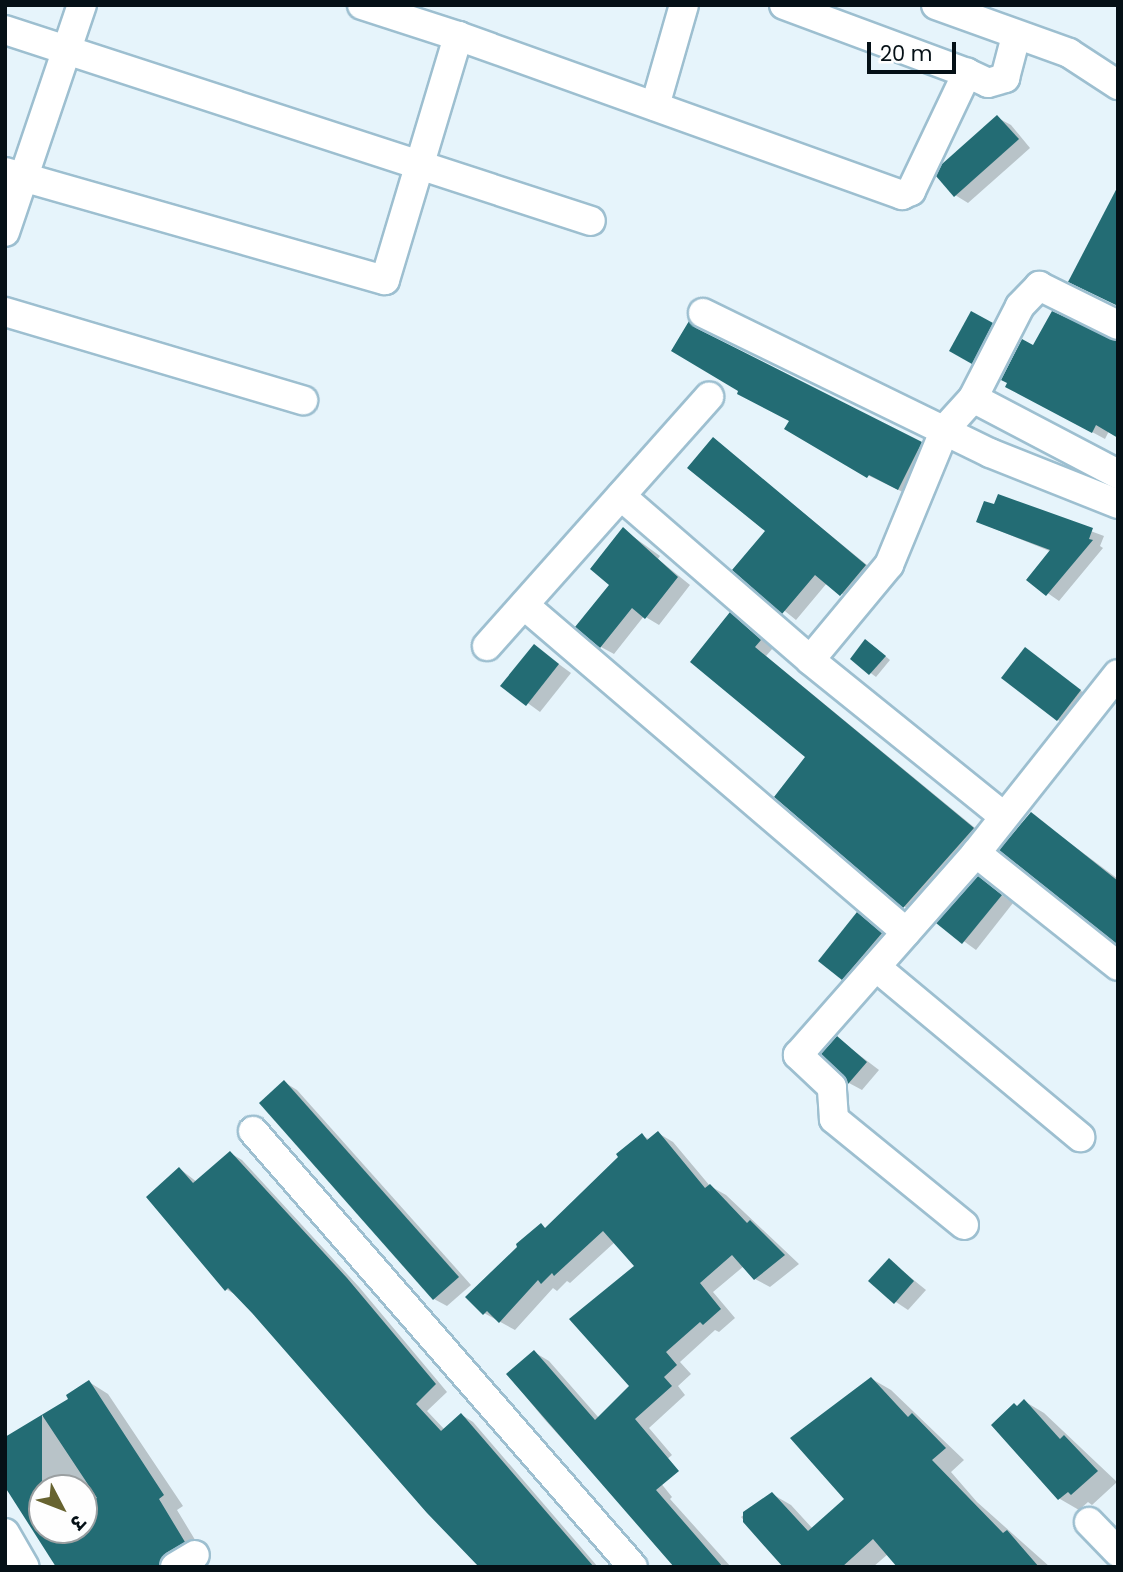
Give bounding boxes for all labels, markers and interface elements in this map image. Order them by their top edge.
scale bar [871,28,960,72]
text: 20 m [880,39,933,68]
north arrow [28,1474,98,1544]
text: उ [64,1509,91,1535]

